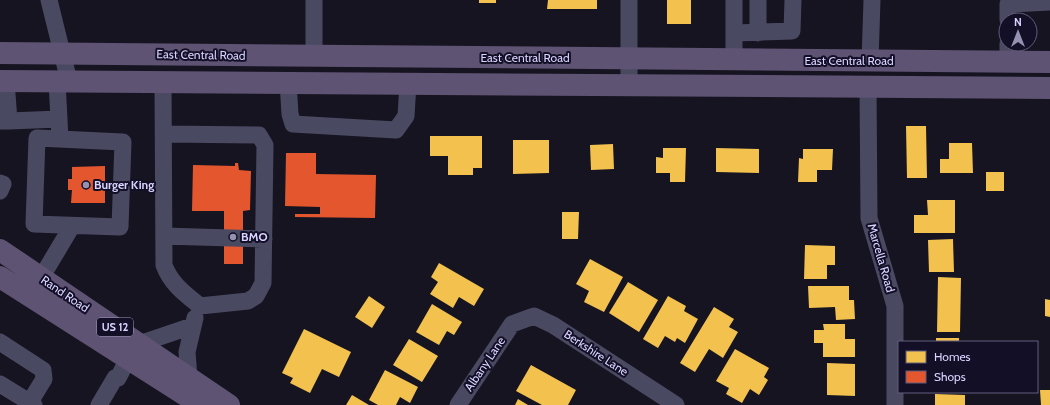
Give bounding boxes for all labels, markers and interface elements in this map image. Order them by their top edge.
north arrow [998,12,1038,52]
text: N [1014,15,1022,29]
street label: East Central Road [156,46,246,63]
street label: East Central Road [480,50,570,65]
street label: East Central Road [804,53,894,68]
place label: Burger King [94,177,154,192]
marker: Burger King [81,180,91,190]
street label: Marcella Road [865,222,898,294]
place label: BMO [241,229,268,244]
marker: BMO [228,232,238,242]
street label: Rand Road [38,272,92,315]
road number: US 12 [97,318,133,336]
street label: Berkshire Lane [561,326,631,379]
street label: Albany Lane [461,334,508,394]
legend [898,341,1038,393]
text: Homes [934,349,971,364]
text: Shops [934,369,966,384]

